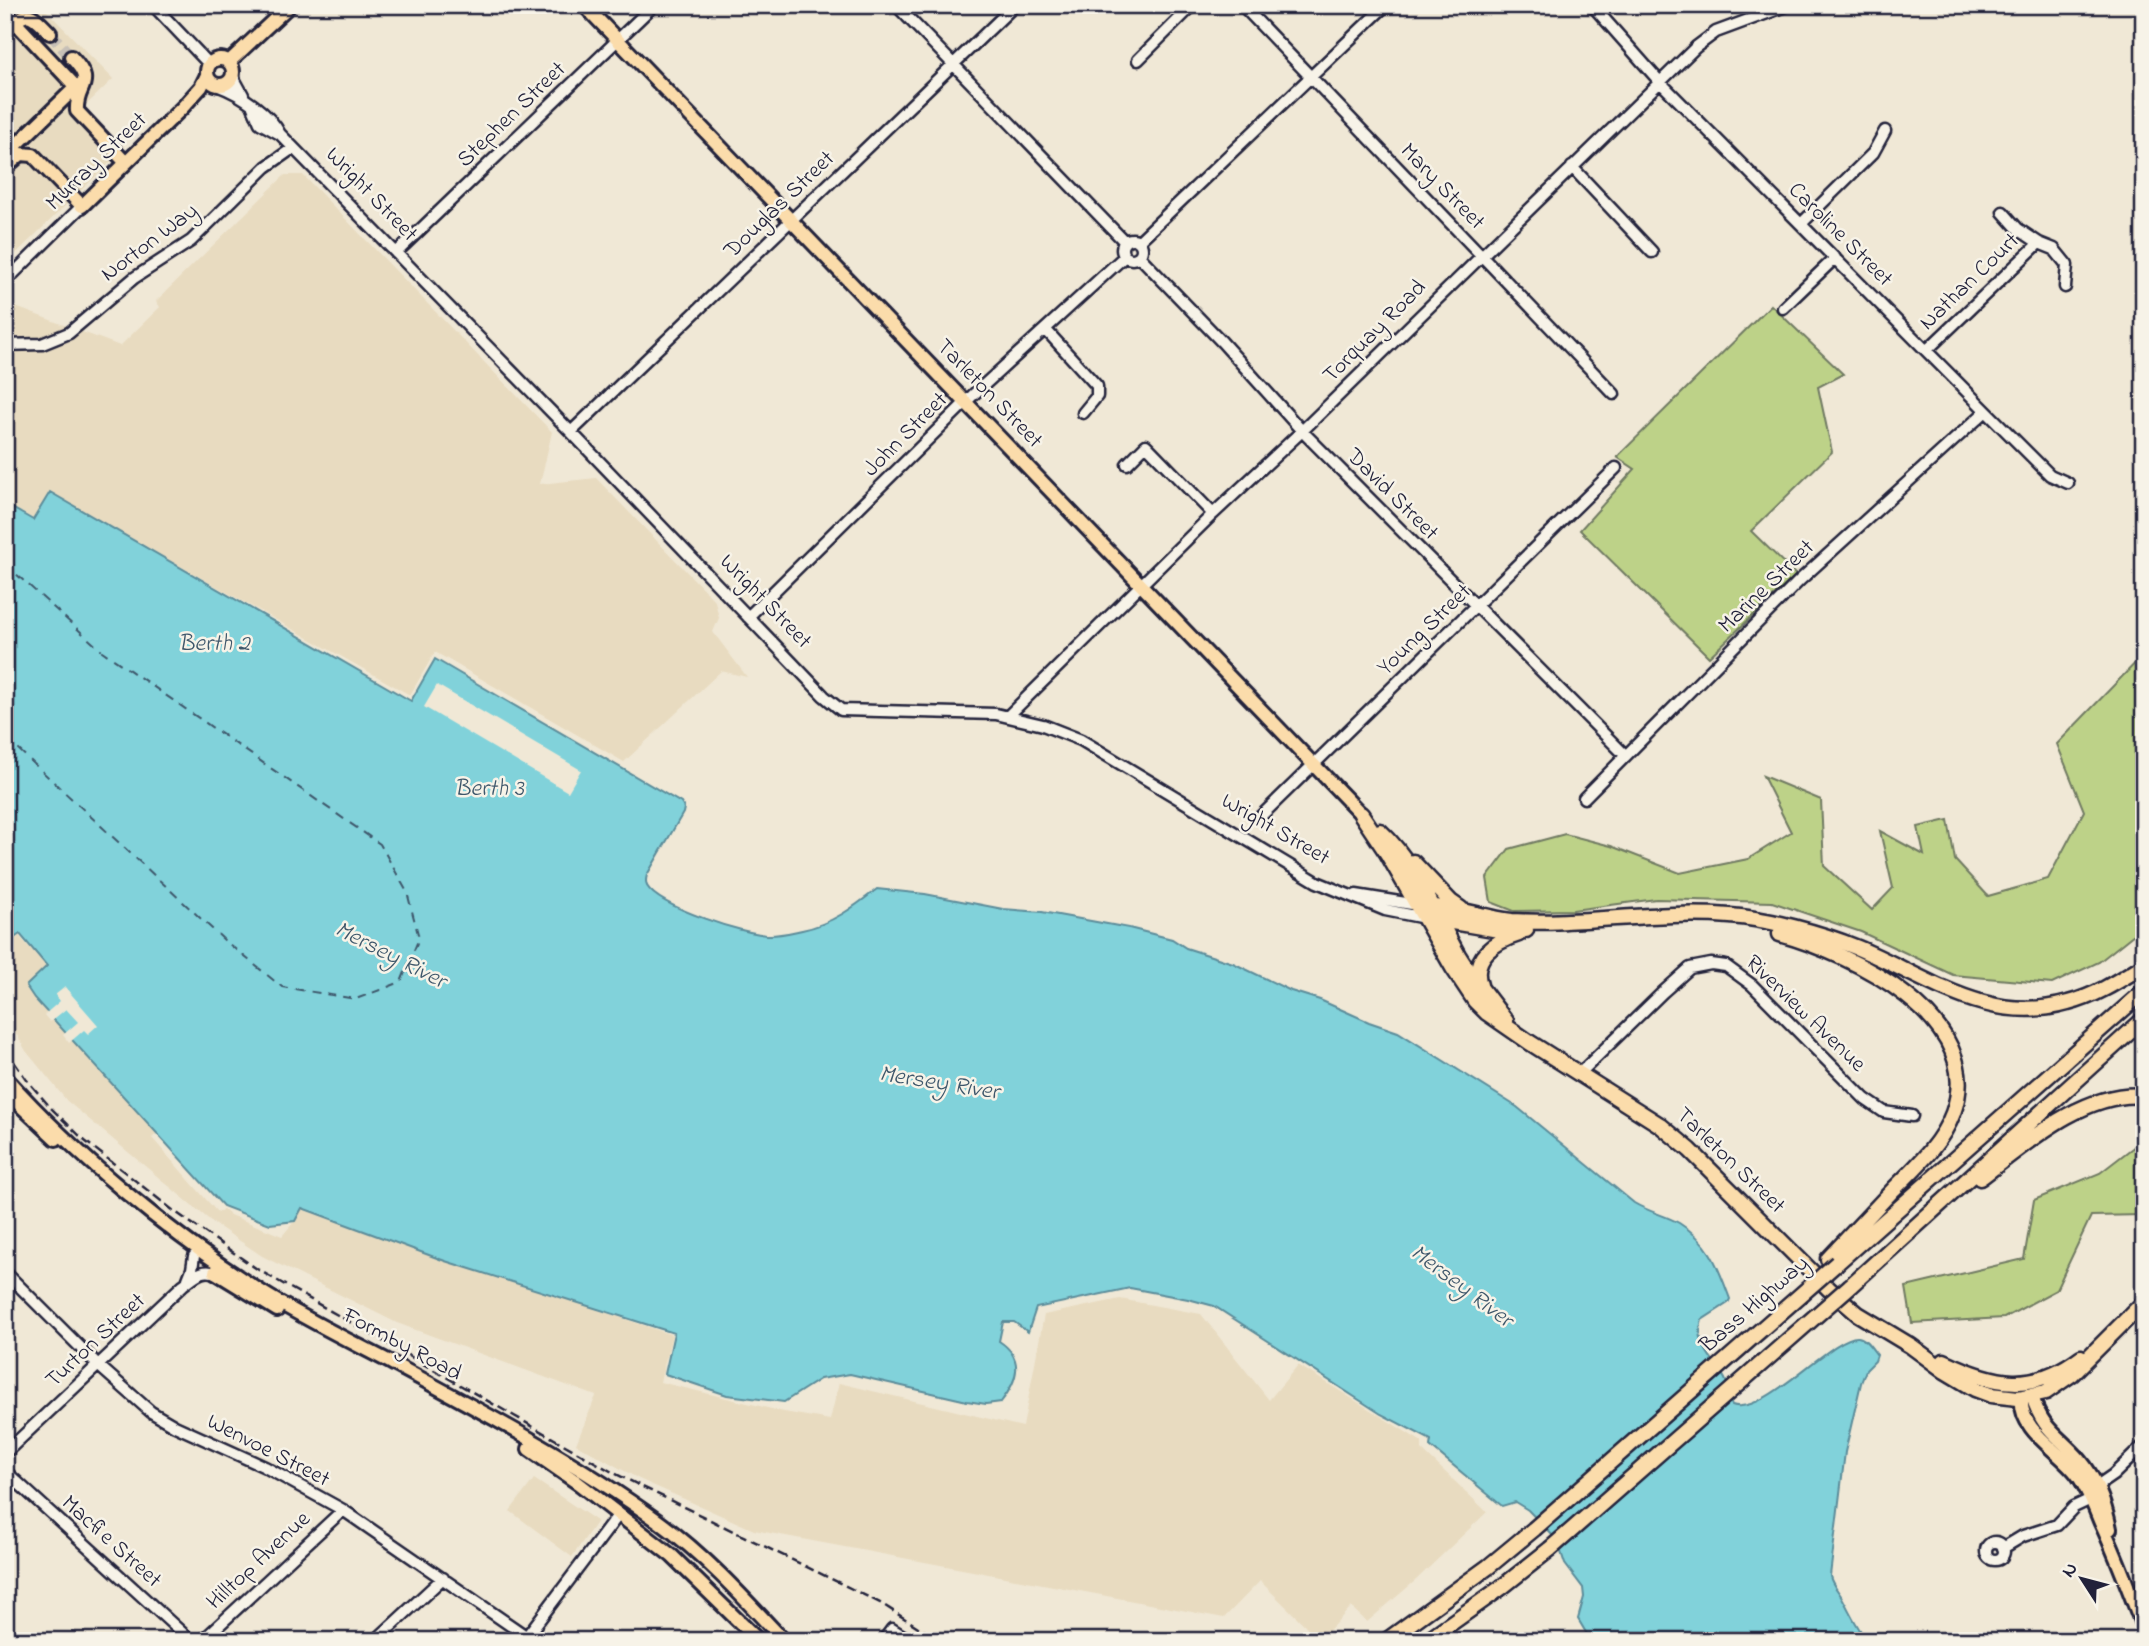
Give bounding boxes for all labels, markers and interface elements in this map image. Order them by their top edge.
street label: Stephen Street [450,54,574,176]
street label: Murray Street [39,105,157,221]
street label: Mary Street [1390,136,1492,240]
street label: Wright Street [316,140,425,251]
street label: Douglas Street [716,143,844,268]
street label: Caroline Street [1780,175,1900,295]
street label: Norton Way [94,195,207,292]
street label: Nathan Court [1912,225,2028,339]
street label: Torquay Road [1316,273,1436,393]
street label: Tarleton Street [928,332,1050,457]
street label: John Street [856,385,956,485]
street label: David Street [1338,441,1446,549]
street label: Marine Street [1711,532,1823,642]
street label: Wright Street [710,547,819,658]
street label: Young Street [1370,576,1481,684]
water label: Berth 2 [178,627,252,662]
water label: Berth 3 [454,772,525,807]
street label: Wright Street [1214,785,1336,876]
water label: Mersey River [328,913,454,1000]
street label: Riverview Avenue [1737,948,1873,1081]
water label: Mersey River [877,1057,1004,1111]
street label: Tarleton Street [1668,1100,1793,1222]
water label: Mersey River [1402,1237,1522,1339]
street label: Bass Highway [1692,1248,1818,1364]
street label: Turton Street [38,1286,154,1396]
street label: Formby Road [335,1299,467,1392]
street label: Wenvoe Street [201,1406,336,1496]
street label: Macfie Street [53,1488,169,1596]
street label: Hilltop Avenue [199,1503,319,1618]
north arrow [2048,1544,2118,1614]
text: N [2056,1557,2085,1584]

